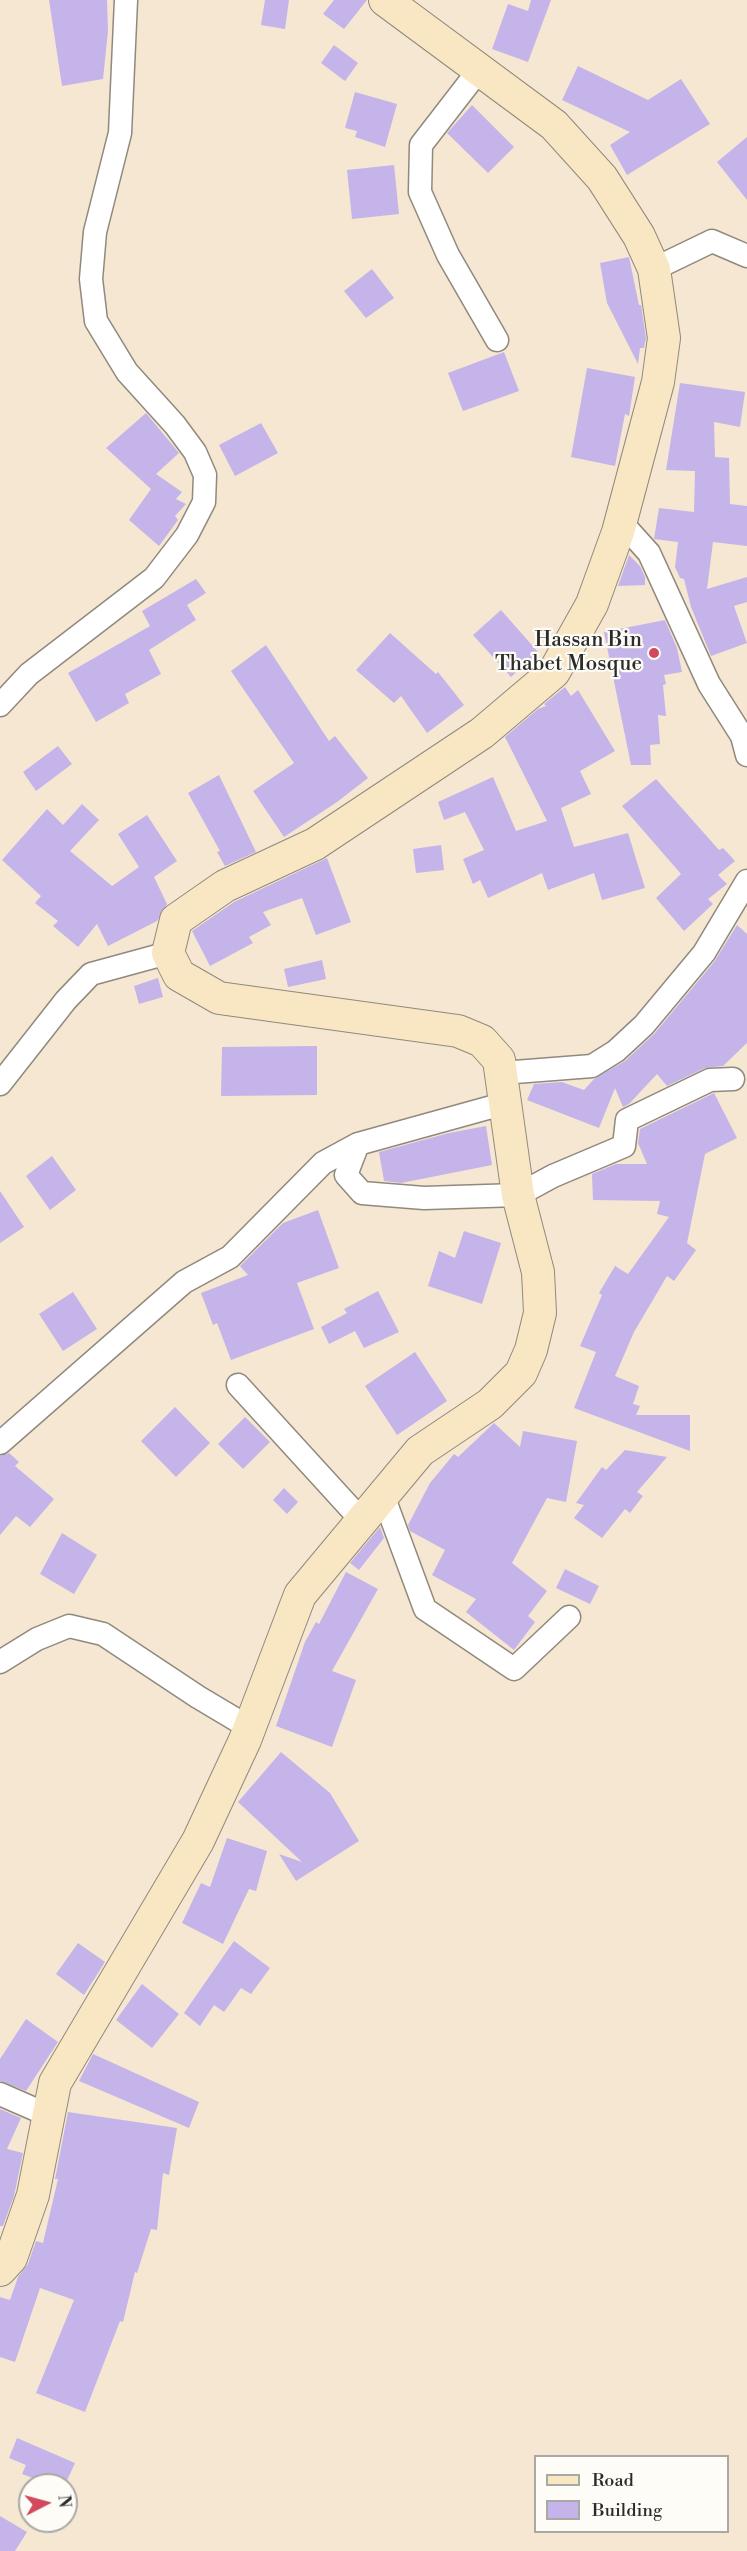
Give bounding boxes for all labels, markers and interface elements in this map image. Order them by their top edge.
place label: Hassan Bin Thabet Mosque [495,628,642,678]
marker: Hassan Bin Thabet Mosque [647,646,661,660]
legend [534,2455,729,2533]
text: Road [592,2469,634,2492]
north arrow [18,2473,78,2533]
text: N [53,2494,75,2509]
text: Building [592,2499,662,2522]

